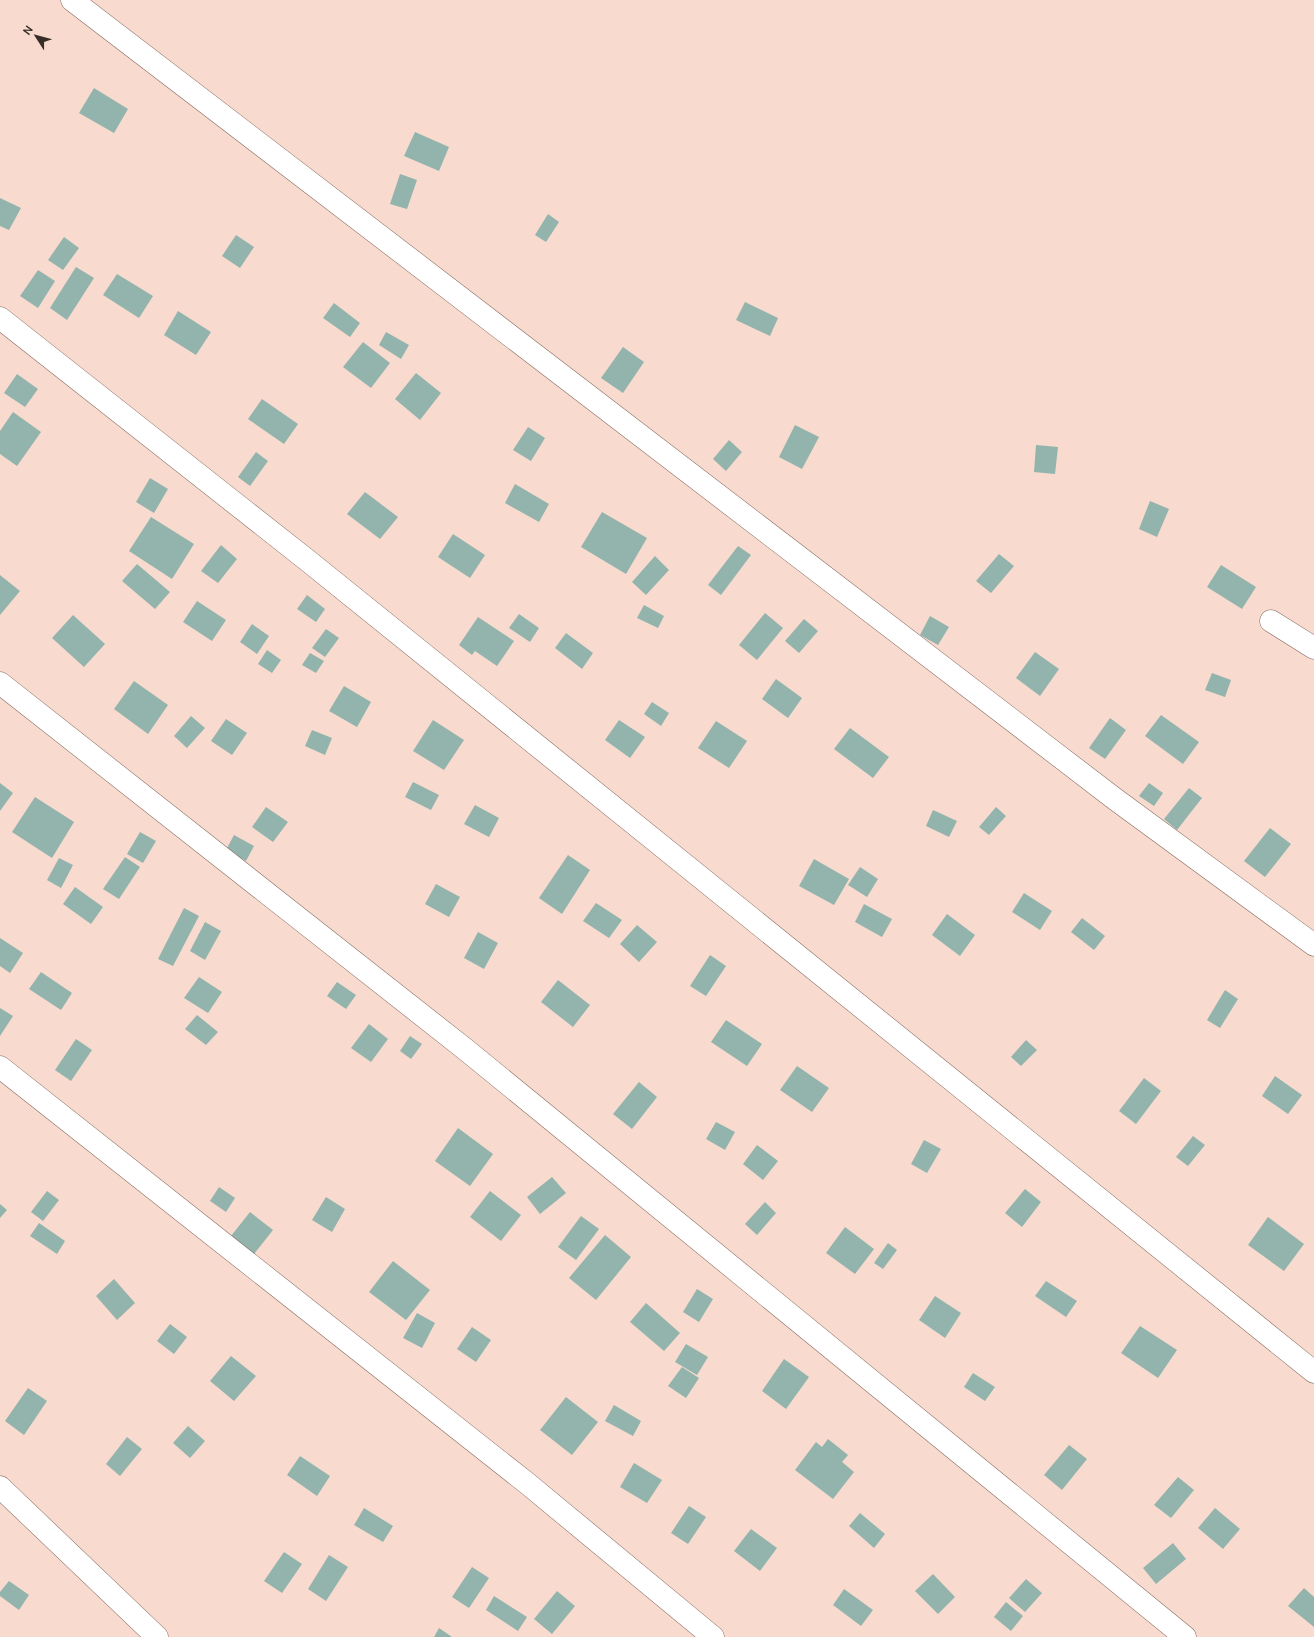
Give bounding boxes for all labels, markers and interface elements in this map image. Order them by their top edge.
north arrow [16,16,56,56]
text: N [19,22,36,37]

